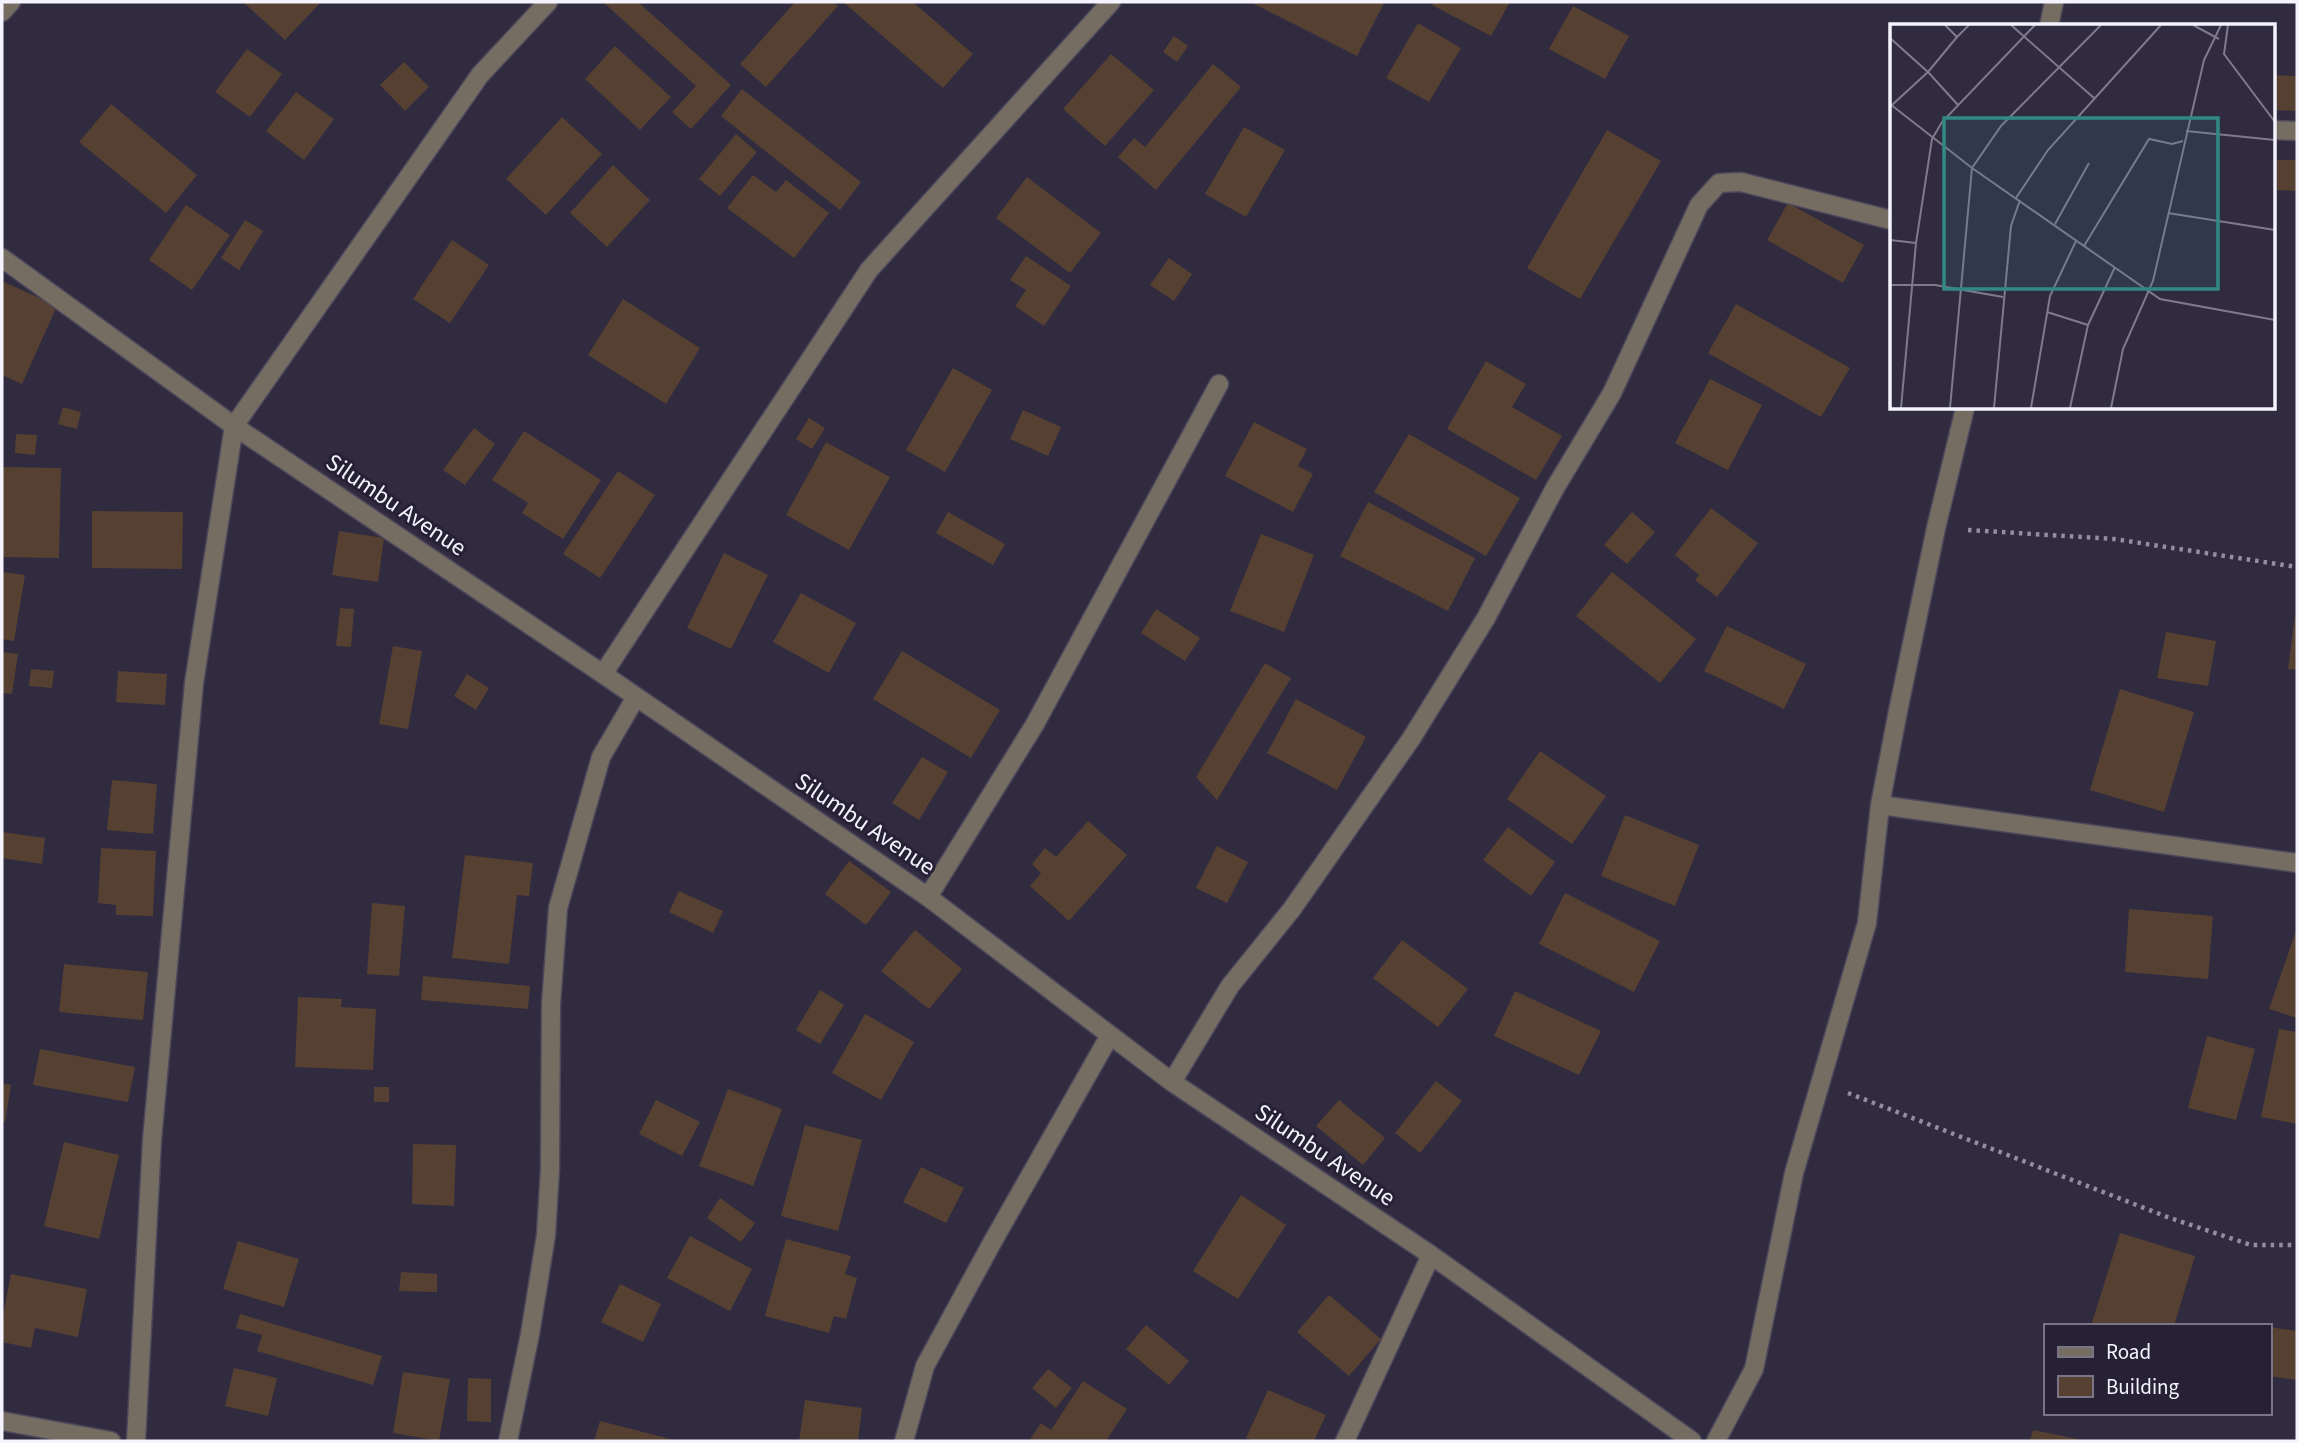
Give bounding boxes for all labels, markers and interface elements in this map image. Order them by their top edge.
inset map [1890,24,2274,410]
street label: Silumbu Avenue [319,445,473,565]
street label: Silumbu Avenue [788,764,942,884]
street label: Silumbu Avenue [1248,1095,1402,1215]
legend [2044,1324,2271,1415]
text: Road [2106,1337,2151,1367]
text: Building [2106,1372,2180,1402]

